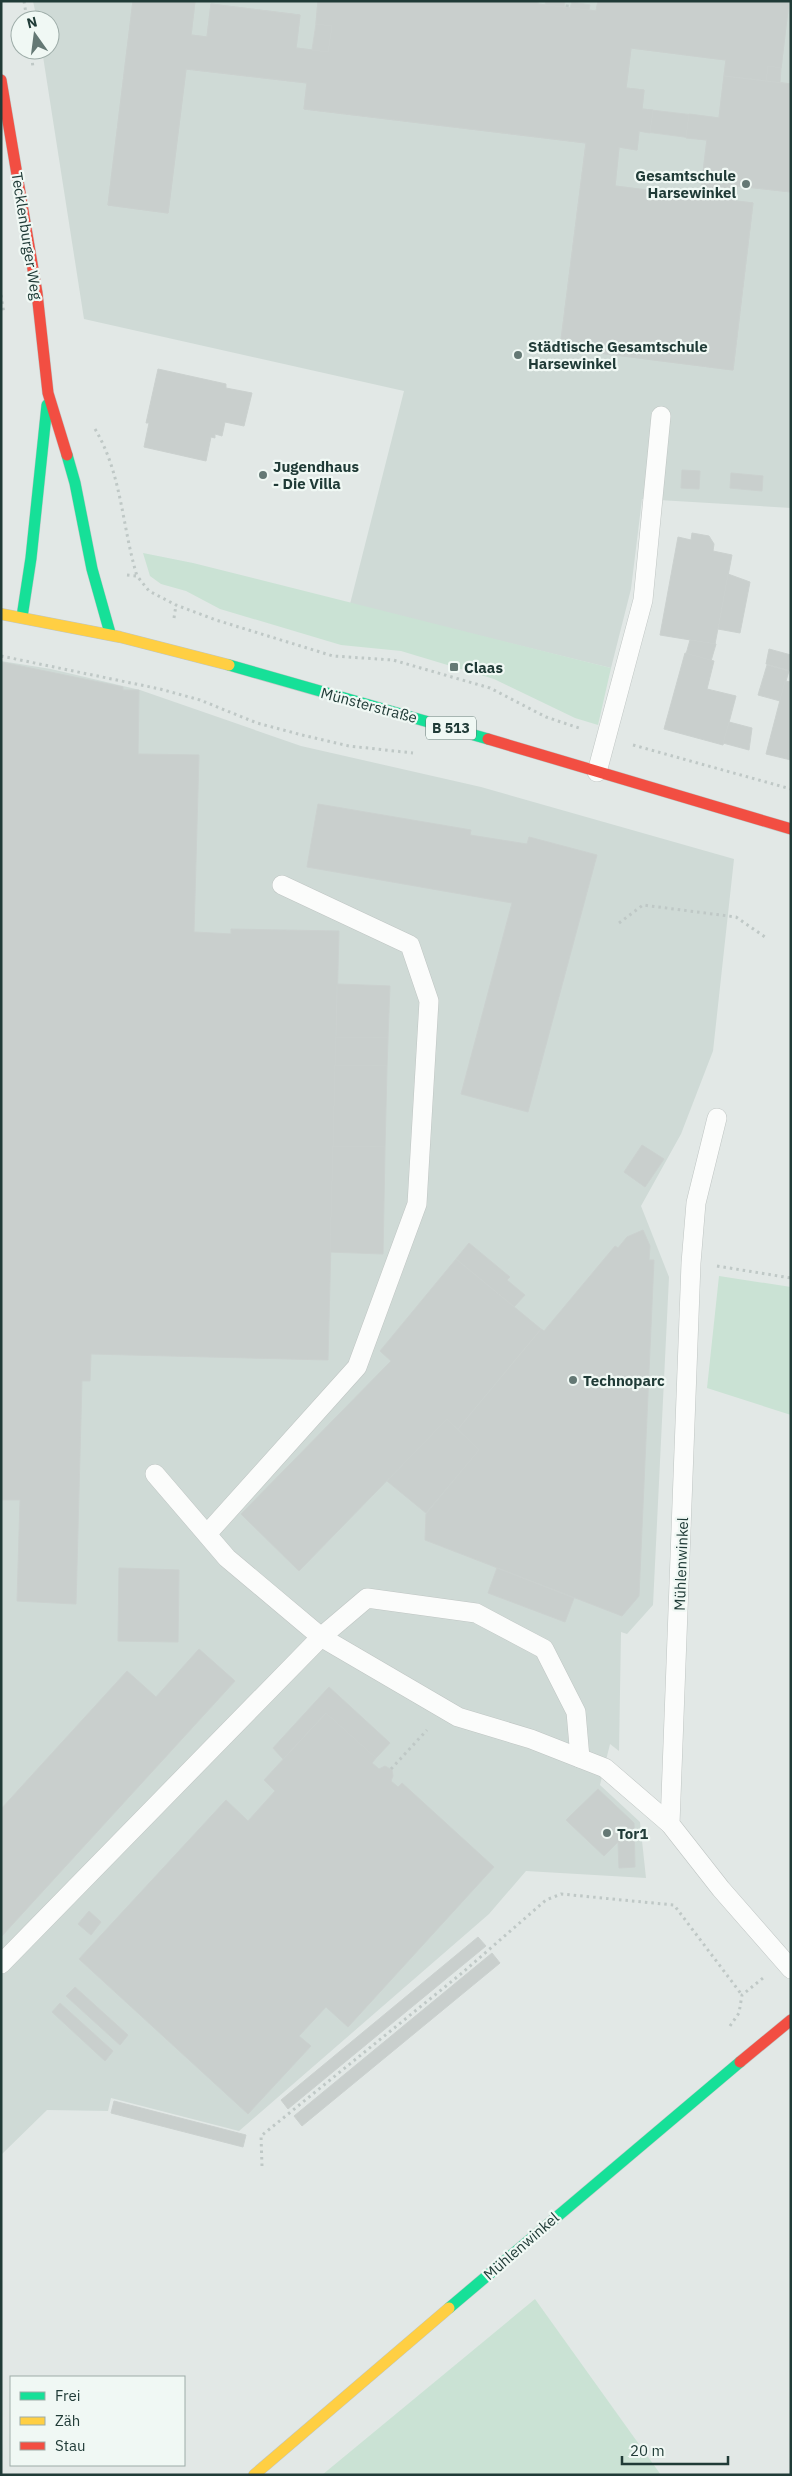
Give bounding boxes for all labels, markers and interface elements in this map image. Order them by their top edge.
north arrow [10,10,60,60]
text: N [25,12,39,32]
place label: Gesamtschule Harsewinkel [635,166,736,202]
street label: Tecklenburger Weg [8,171,46,301]
marker: Gesamtschule Harsewinkel [740,178,752,190]
place label: Städtische Gesamtschule Harsewinkel [528,337,708,373]
marker: Städtische Gesamtschule Harsewinkel [512,349,524,361]
place label: Jugendhaus - Die Villa [273,457,359,493]
marker: Jugendhaus - Die Villa [257,469,269,481]
place label: Claas [464,658,503,677]
marker: Claas [448,661,460,673]
street label: Münsterstraße [319,683,419,727]
road number: B 513 [426,716,476,740]
place label: Technoparc [583,1371,665,1390]
marker: Technoparc [567,1374,579,1386]
street label: Mühlenwinkel [670,1517,692,1611]
place label: Tor1 [617,1824,648,1843]
marker: Tor1 [601,1827,613,1839]
street label: Mühlenwinkel [479,2208,563,2284]
legend [10,2376,185,2466]
text: Frei [55,2386,81,2405]
text: Zäh [55,2411,80,2430]
scale bar [622,2434,728,2466]
text: Stau [55,2436,86,2455]
text: 20 m [630,2441,665,2460]

